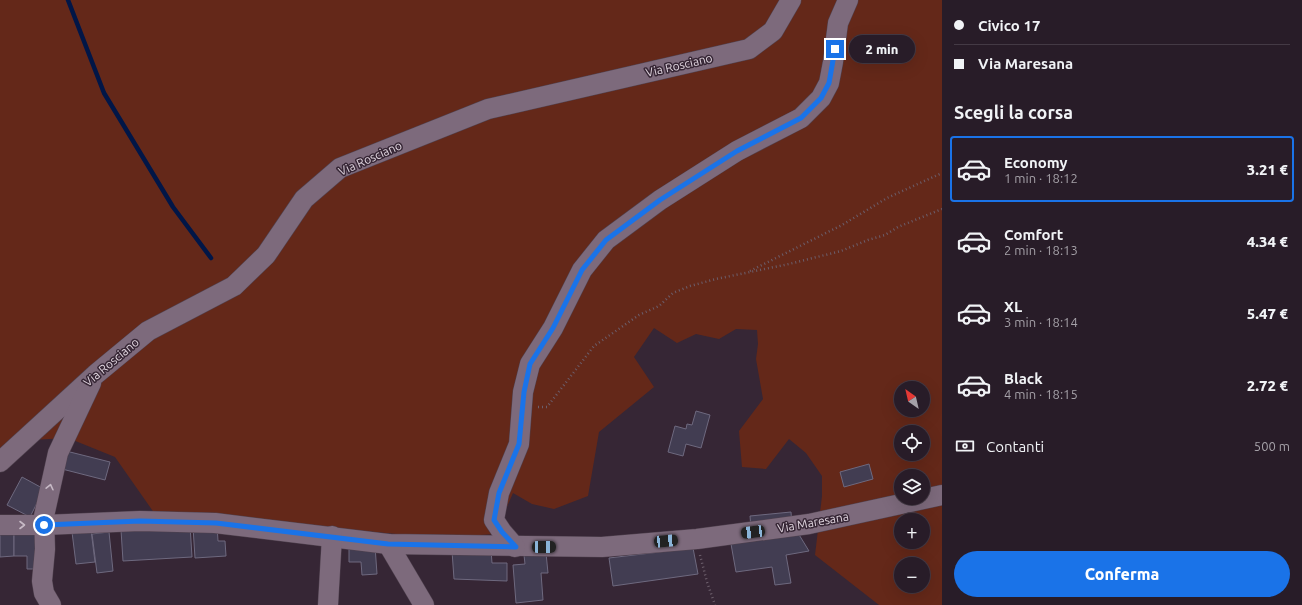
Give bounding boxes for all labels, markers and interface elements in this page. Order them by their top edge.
text: Civico 17 [978,17,1040,34]
callout: 2 min [849,35,915,63]
route end [826,40,844,58]
text: 2 min [865,42,899,56]
street label: Via Rosciano [644,51,714,79]
text: Via Maresana [978,55,1073,72]
text: Scegli la corsa [954,102,1073,122]
street label: Via Rosciano [336,138,404,178]
icon: car [956,151,992,187]
text: Economy [1004,154,1068,171]
text: 3.21 € [1247,161,1288,178]
text: 1 min · 18:12 [1004,171,1078,185]
icon: car [956,223,992,259]
text: Comfort [1004,226,1063,243]
text: 4.34 € [1247,233,1288,250]
text: 2 min · 18:13 [1004,243,1078,257]
icon: car [956,295,992,331]
text: XL [1004,298,1022,315]
text: 5.47 € [1247,305,1288,322]
text: 3 min · 18:14 [1004,315,1078,329]
street label: Via Rosciano [81,335,141,389]
icon: car [956,367,992,403]
text: Black [1004,370,1043,387]
text: 2.72 € [1247,377,1288,394]
north arrow [894,381,930,417]
map controls [894,381,930,593]
text: 4 min · 18:15 [1004,387,1078,401]
button: locate [894,425,930,461]
icon: cash [954,435,976,457]
text: Contanti [986,438,1044,455]
text: 500 m [1254,439,1290,453]
button: layers [894,469,930,505]
one-way arrow [45,484,54,491]
street label: Via Maresana [776,509,850,535]
button: + [894,513,930,549]
route start [35,516,53,534]
one-way arrow [19,521,25,529]
car [740,525,766,539]
car [654,534,678,548]
car [532,541,556,553]
button: Conferma [954,551,1290,597]
button: − [894,557,930,593]

